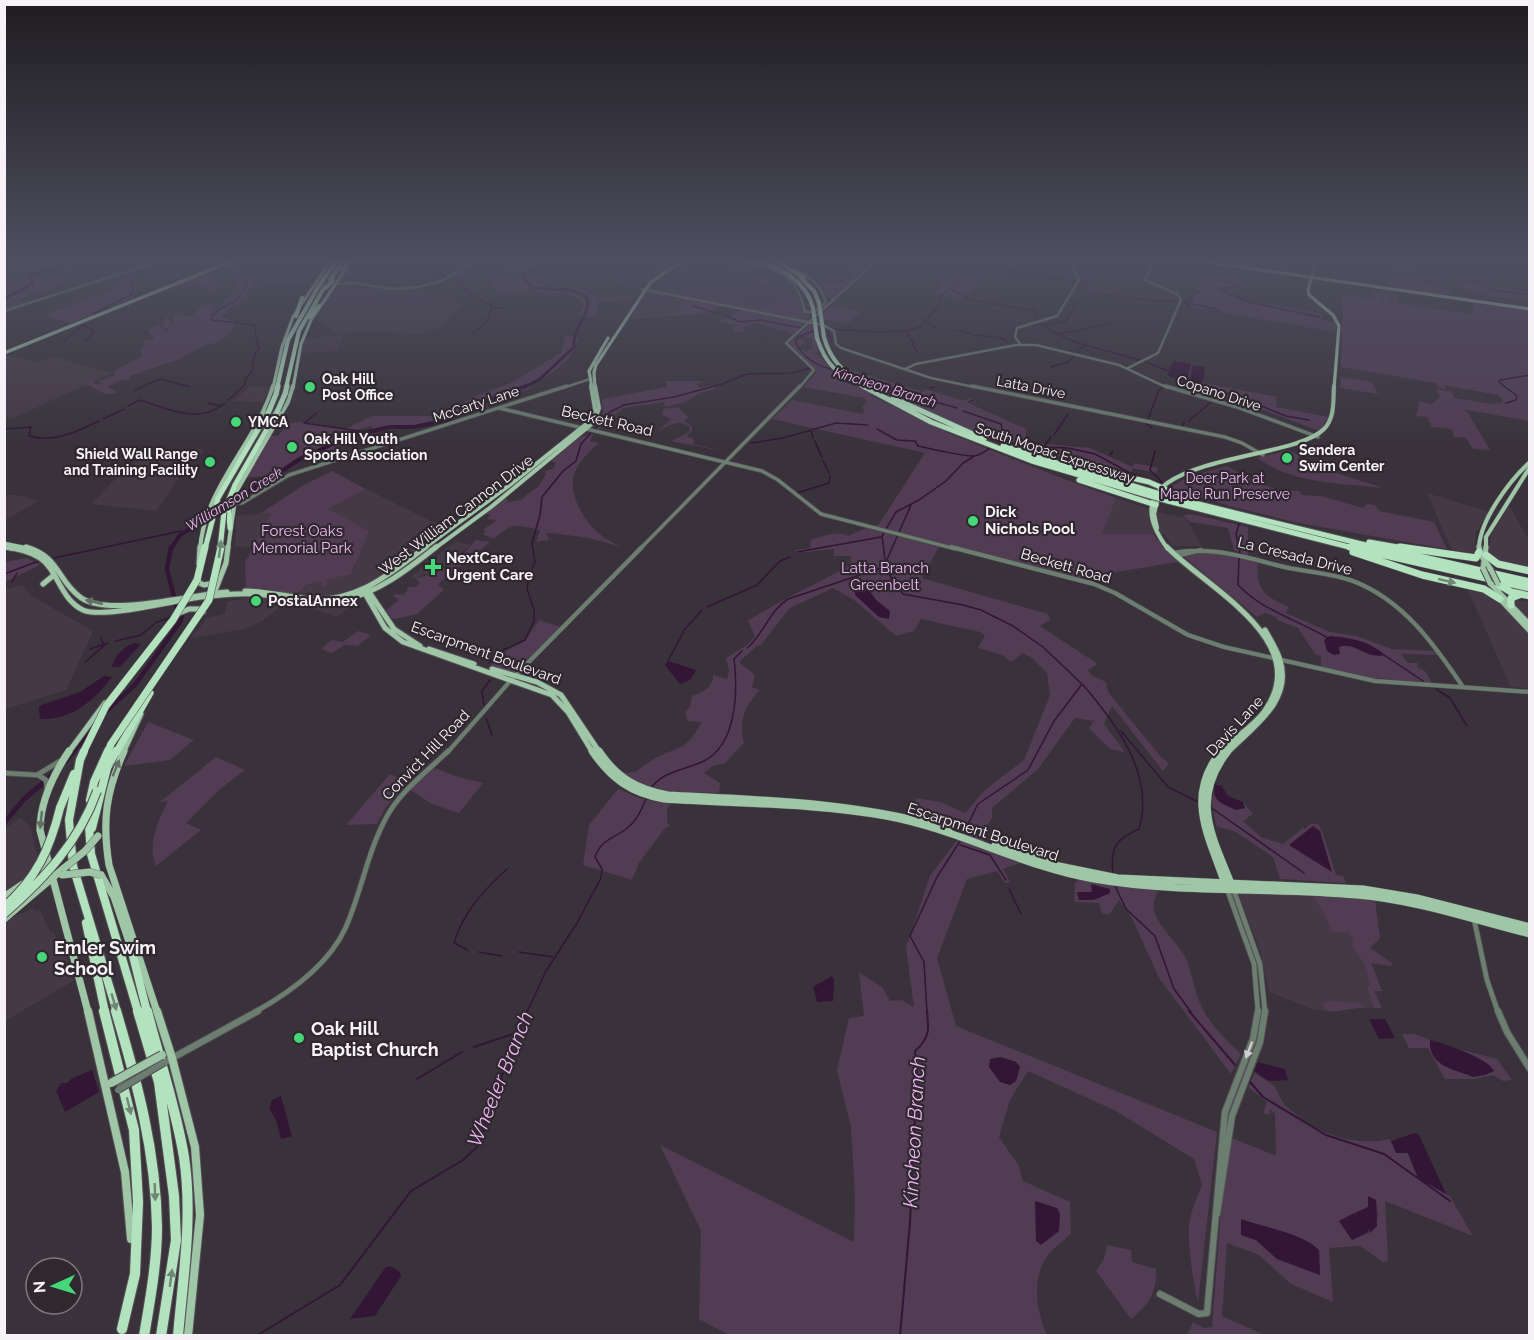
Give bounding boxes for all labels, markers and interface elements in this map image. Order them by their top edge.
water label: Kincheon Branch [832,364,938,410]
place label: Oak Hill Post Office [322,371,394,403]
street label: Latta Drive [995,372,1067,402]
street label: Copano Drive [1175,372,1263,414]
marker: Oak Hill Post Office [303,380,317,394]
street label: McCarty Lane [431,383,521,425]
street label: Beckett Road [560,402,654,440]
place label: YMCA [248,414,289,430]
marker: YMCA [229,415,243,429]
street label: South Mopac Expressway [973,420,1137,486]
place label: Oak Hill Youth Sports Association [304,431,427,463]
marker: Oak Hill Youth Sports Association [285,440,299,454]
place label: Sendera Swim Center [1299,442,1385,474]
place label: Shield Wall Range and Training Facility [64,446,199,478]
street label: West William Cannon Drive [375,451,537,579]
marker: Sendera Swim Center [1280,451,1294,465]
marker: Shield Wall Range and Training Facility [203,455,217,469]
water label: Williamson Creek [183,464,286,534]
park label: Deer Park at Maple Run Preserve [1160,470,1290,502]
place label: Dick Nichols Pool [985,503,1075,538]
marker: Dick Nichols Pool [966,514,980,528]
park label: Forest Oaks Memorial Park [252,522,352,557]
street label: La Cresada Drive [1236,533,1354,579]
one-way arrow [215,539,224,558]
street label: Beckett Road [1019,545,1113,587]
place label: NextCare Urgent Care [446,549,533,584]
marker: NextCare Urgent Care [424,558,442,576]
park label: Latta Branch Greenbelt [841,559,929,594]
one-way arrow [1438,576,1456,586]
place label: PostalAnnex [268,592,358,610]
marker: PostalAnnex [249,594,263,608]
one-way arrow [85,596,103,606]
street label: Escarpment Boulevard [409,617,563,689]
street label: Davis Lane [1203,692,1267,760]
street label: Convict Hill Road [379,706,473,804]
one-way arrow [112,759,121,777]
street label: Escarpment Boulevard [905,799,1061,865]
one-way arrow [36,811,46,830]
place label: Emler Swim School [54,937,156,979]
marker: Emler Swim School [35,950,49,964]
one-way arrow [110,993,119,1011]
water label: Wheeler Branch [462,1008,538,1150]
place label: Oak Hill Baptist Church [311,1018,439,1060]
marker: Oak Hill Baptist Church [292,1031,306,1045]
one-way arrow [1244,1041,1253,1059]
water label: Kincheon Branch [898,1055,930,1209]
one-way arrow [125,1097,135,1115]
one-way arrow [151,1182,160,1201]
north arrow [24,1256,84,1316]
one-way arrow [166,1268,176,1287]
text: N [30,1280,49,1294]

